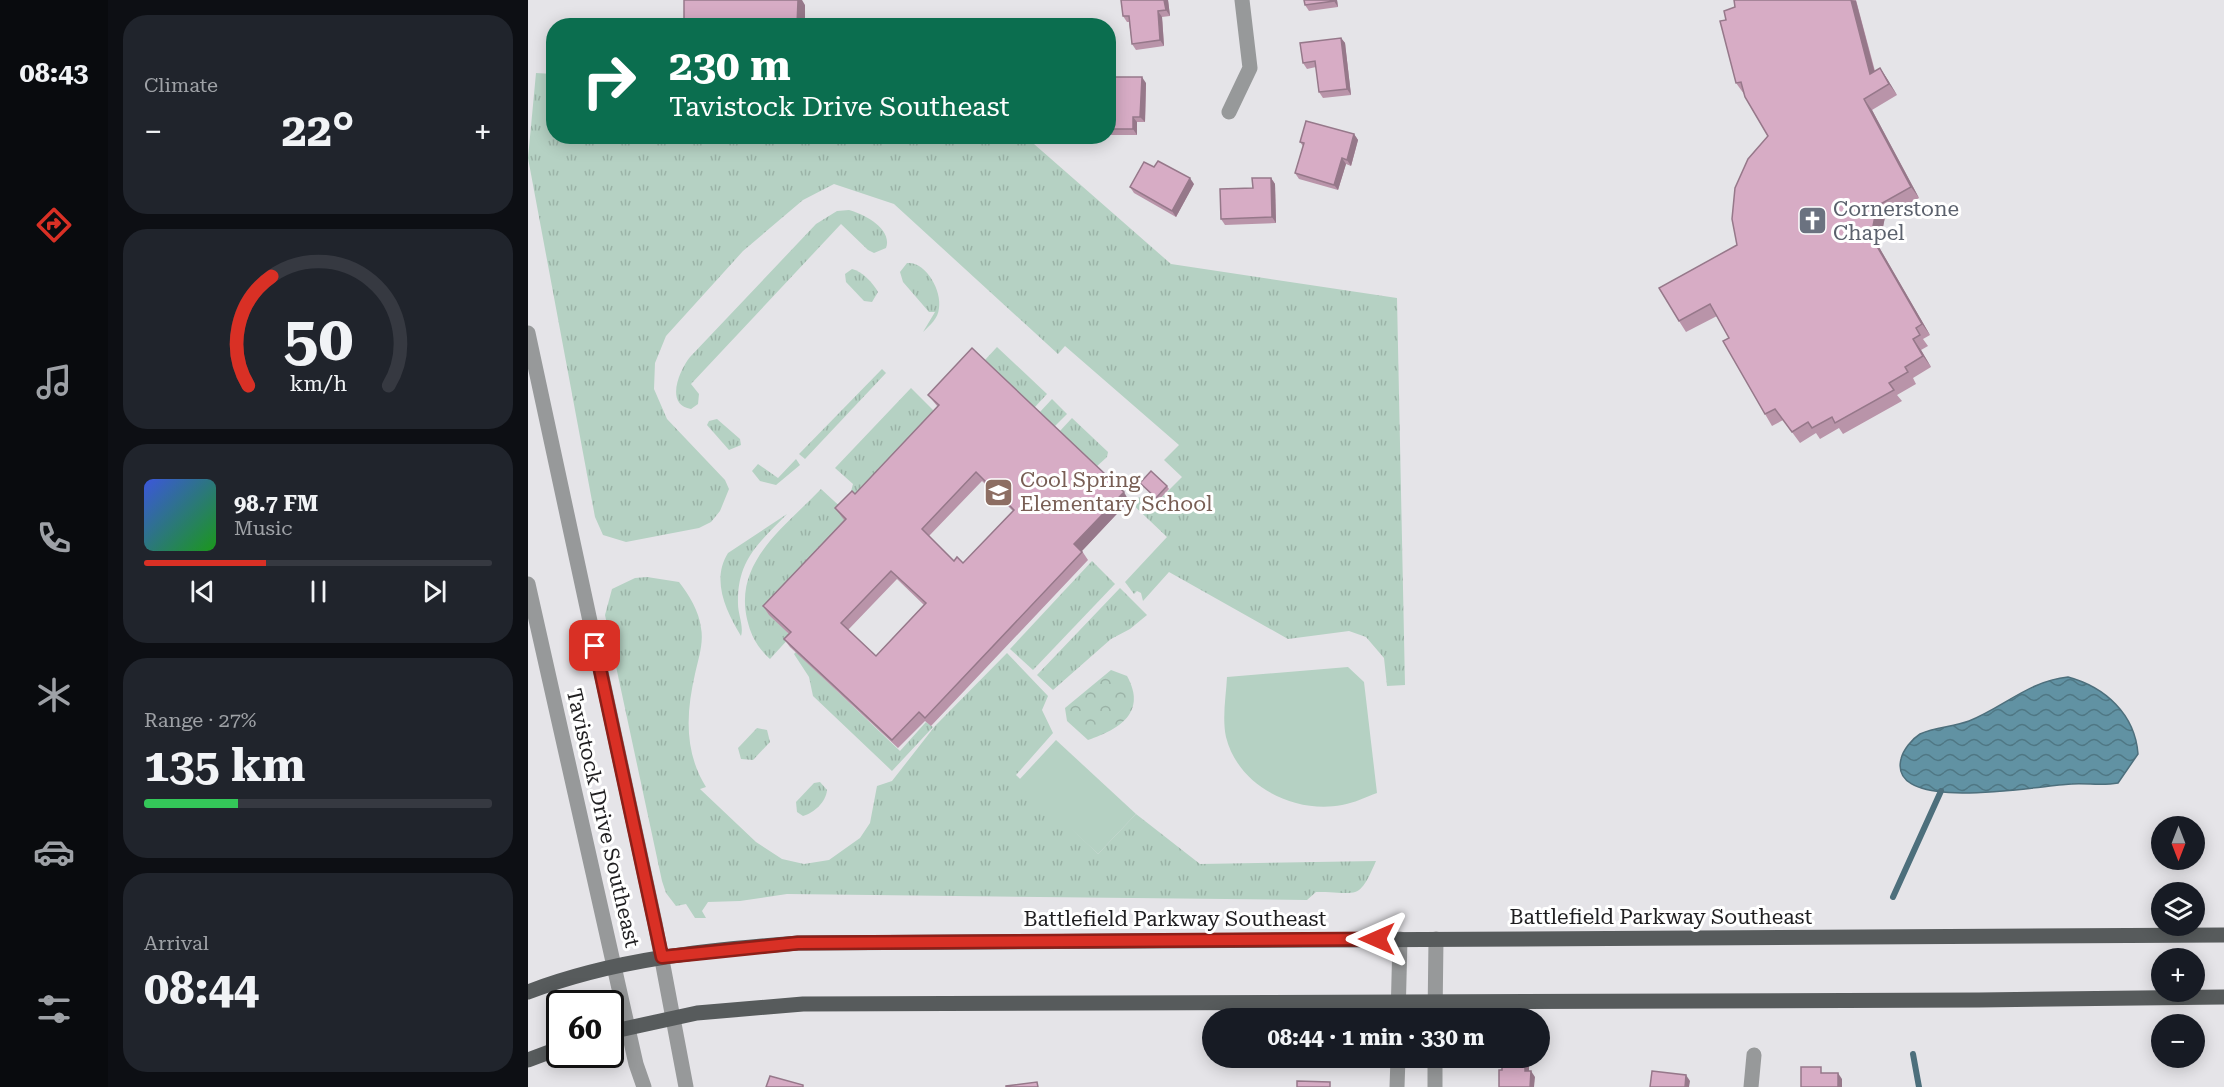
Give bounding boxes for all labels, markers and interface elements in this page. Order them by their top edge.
text: 230 m [669,41,791,90]
icon: right [570,42,648,120]
text: 08:43 [20,57,88,89]
text: Climate [144,73,218,97]
text: Tavistock Drive Southeast [669,91,1010,123]
text: 22° [282,104,354,157]
text: − [144,112,162,151]
text: + [474,112,492,151]
place label: Cornerstone Chapel [1833,197,1959,245]
icon: directions [33,204,75,246]
church icon: Cornerstone Chapel [1796,205,1828,237]
text: 50 [283,302,353,375]
icon: music [33,361,75,403]
text: km/h [289,372,347,397]
place label: Cool Spring Elementary School [1020,468,1213,516]
school or university icon: Cool Spring Elementary School [983,476,1015,508]
text: 98.7 FM [234,491,318,516]
text: Music [234,516,293,540]
icon: phone [33,517,75,559]
icon: previous [186,575,219,608]
icon: pause [302,575,335,608]
icon: next [418,575,451,608]
pin [569,620,620,671]
icon: arrive [578,629,611,662]
icon: climate [33,674,75,716]
street label: Tavistock Drive Southeast [562,686,645,950]
text: Range · 27% [144,708,256,732]
text: 135 km [144,739,305,792]
north arrow [2151,816,2205,870]
map controls [2151,816,2205,1068]
icon: car [33,831,75,873]
button: layers [2151,882,2205,936]
street label: Battlefield Parkway Southeast [1510,905,1813,929]
street label: Battlefield Parkway Southeast [1024,907,1327,931]
position arrow [1345,907,1409,971]
text: Arrival [144,931,209,955]
button: + [2151,948,2205,1002]
text: 08:44 [144,962,259,1015]
icon: filters [33,988,75,1030]
speed limit sign: 60 [546,990,624,1068]
button: − [2151,1014,2205,1068]
text: 08:44 · 1 min · 330 m [1267,1025,1485,1050]

